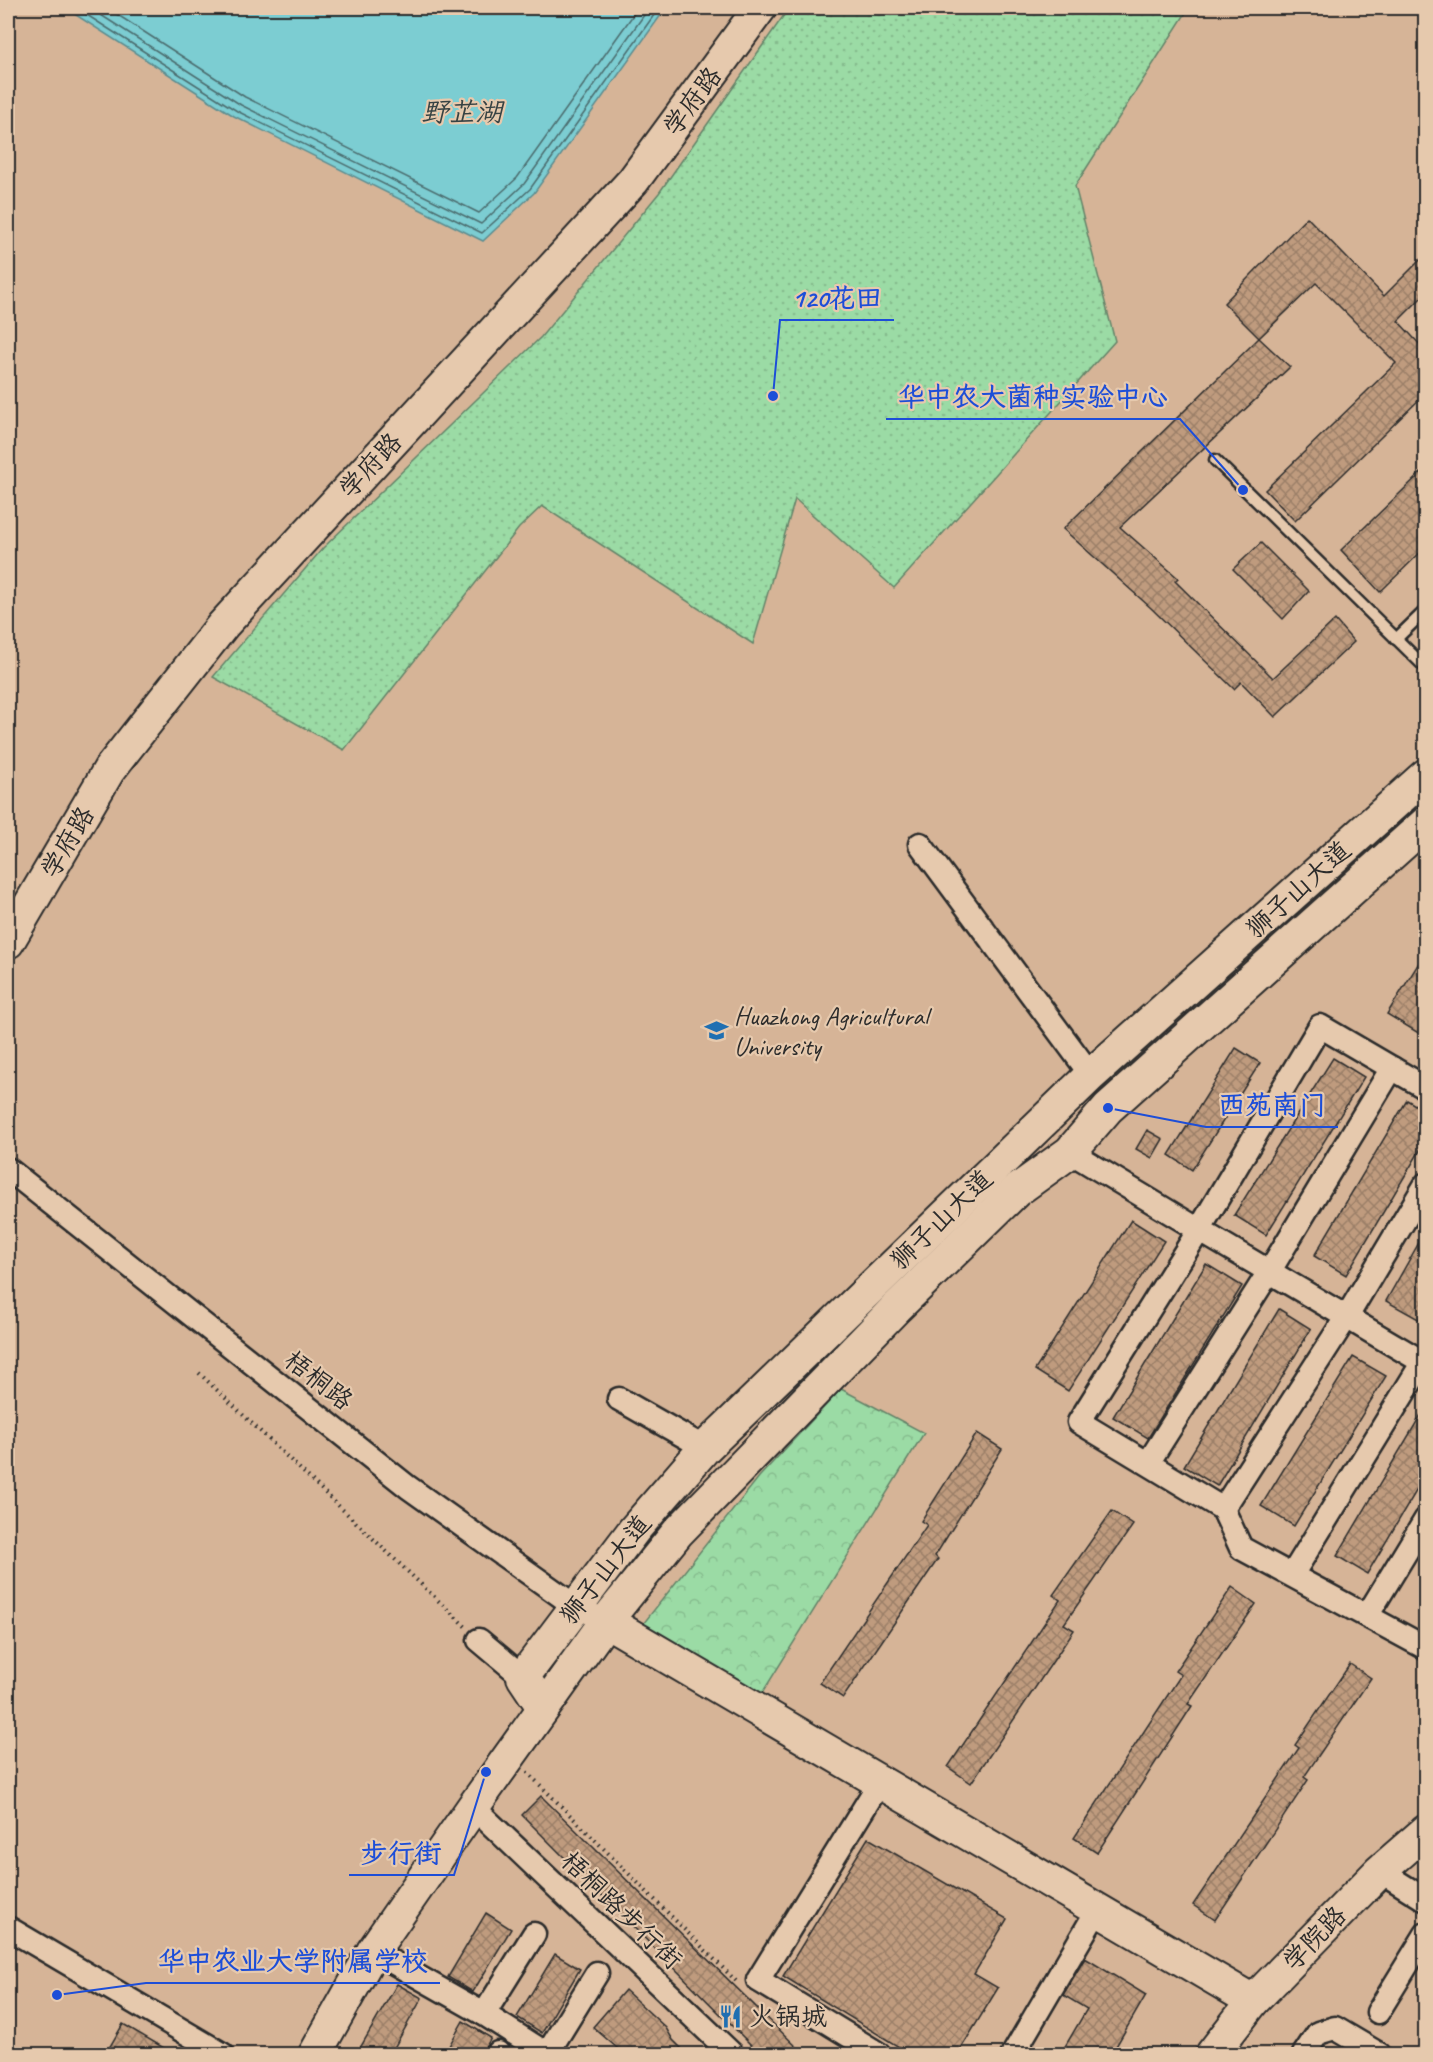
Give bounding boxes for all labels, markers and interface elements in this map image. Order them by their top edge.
street label: 学府路 [656,60,729,142]
water label: 野芷湖 [422,95,505,129]
callout: 120花田 [780,275,894,320]
text: 120花田 [792,281,882,315]
callout: 华中农大菌种实验中心 [886,374,1180,419]
text: 华中农大菌种实验中心 [898,380,1168,414]
street label: 学府路 [332,426,409,505]
street label: 学府路 [33,800,102,884]
street label: 狮子山大道 [1239,834,1358,945]
place label: Huazhong Agricultural University [734,1000,933,1063]
school or university icon: Huazhong Agricultural University [703,1018,729,1044]
callout: 西苑南门 [1206,1082,1338,1127]
text: 西苑南门 [1218,1088,1326,1122]
street label: 狮子山大道 [883,1162,1000,1276]
street label: 梧桐路 [278,1343,360,1417]
street label: 狮子山大道 [552,1508,658,1631]
callout: 步行街 [349,1830,454,1875]
text: 步行街 [361,1836,442,1870]
street label: 梧桐路步行街 [554,1844,689,1976]
street label: 学院路 [1275,1899,1353,1978]
callout: 华中农业大学附属学校 [146,1938,440,1983]
text: 华中农业大学附属学校 [158,1944,428,1978]
place label: 火锅城 [749,2000,827,2033]
restaurant icon: 火锅城 [718,2003,744,2029]

